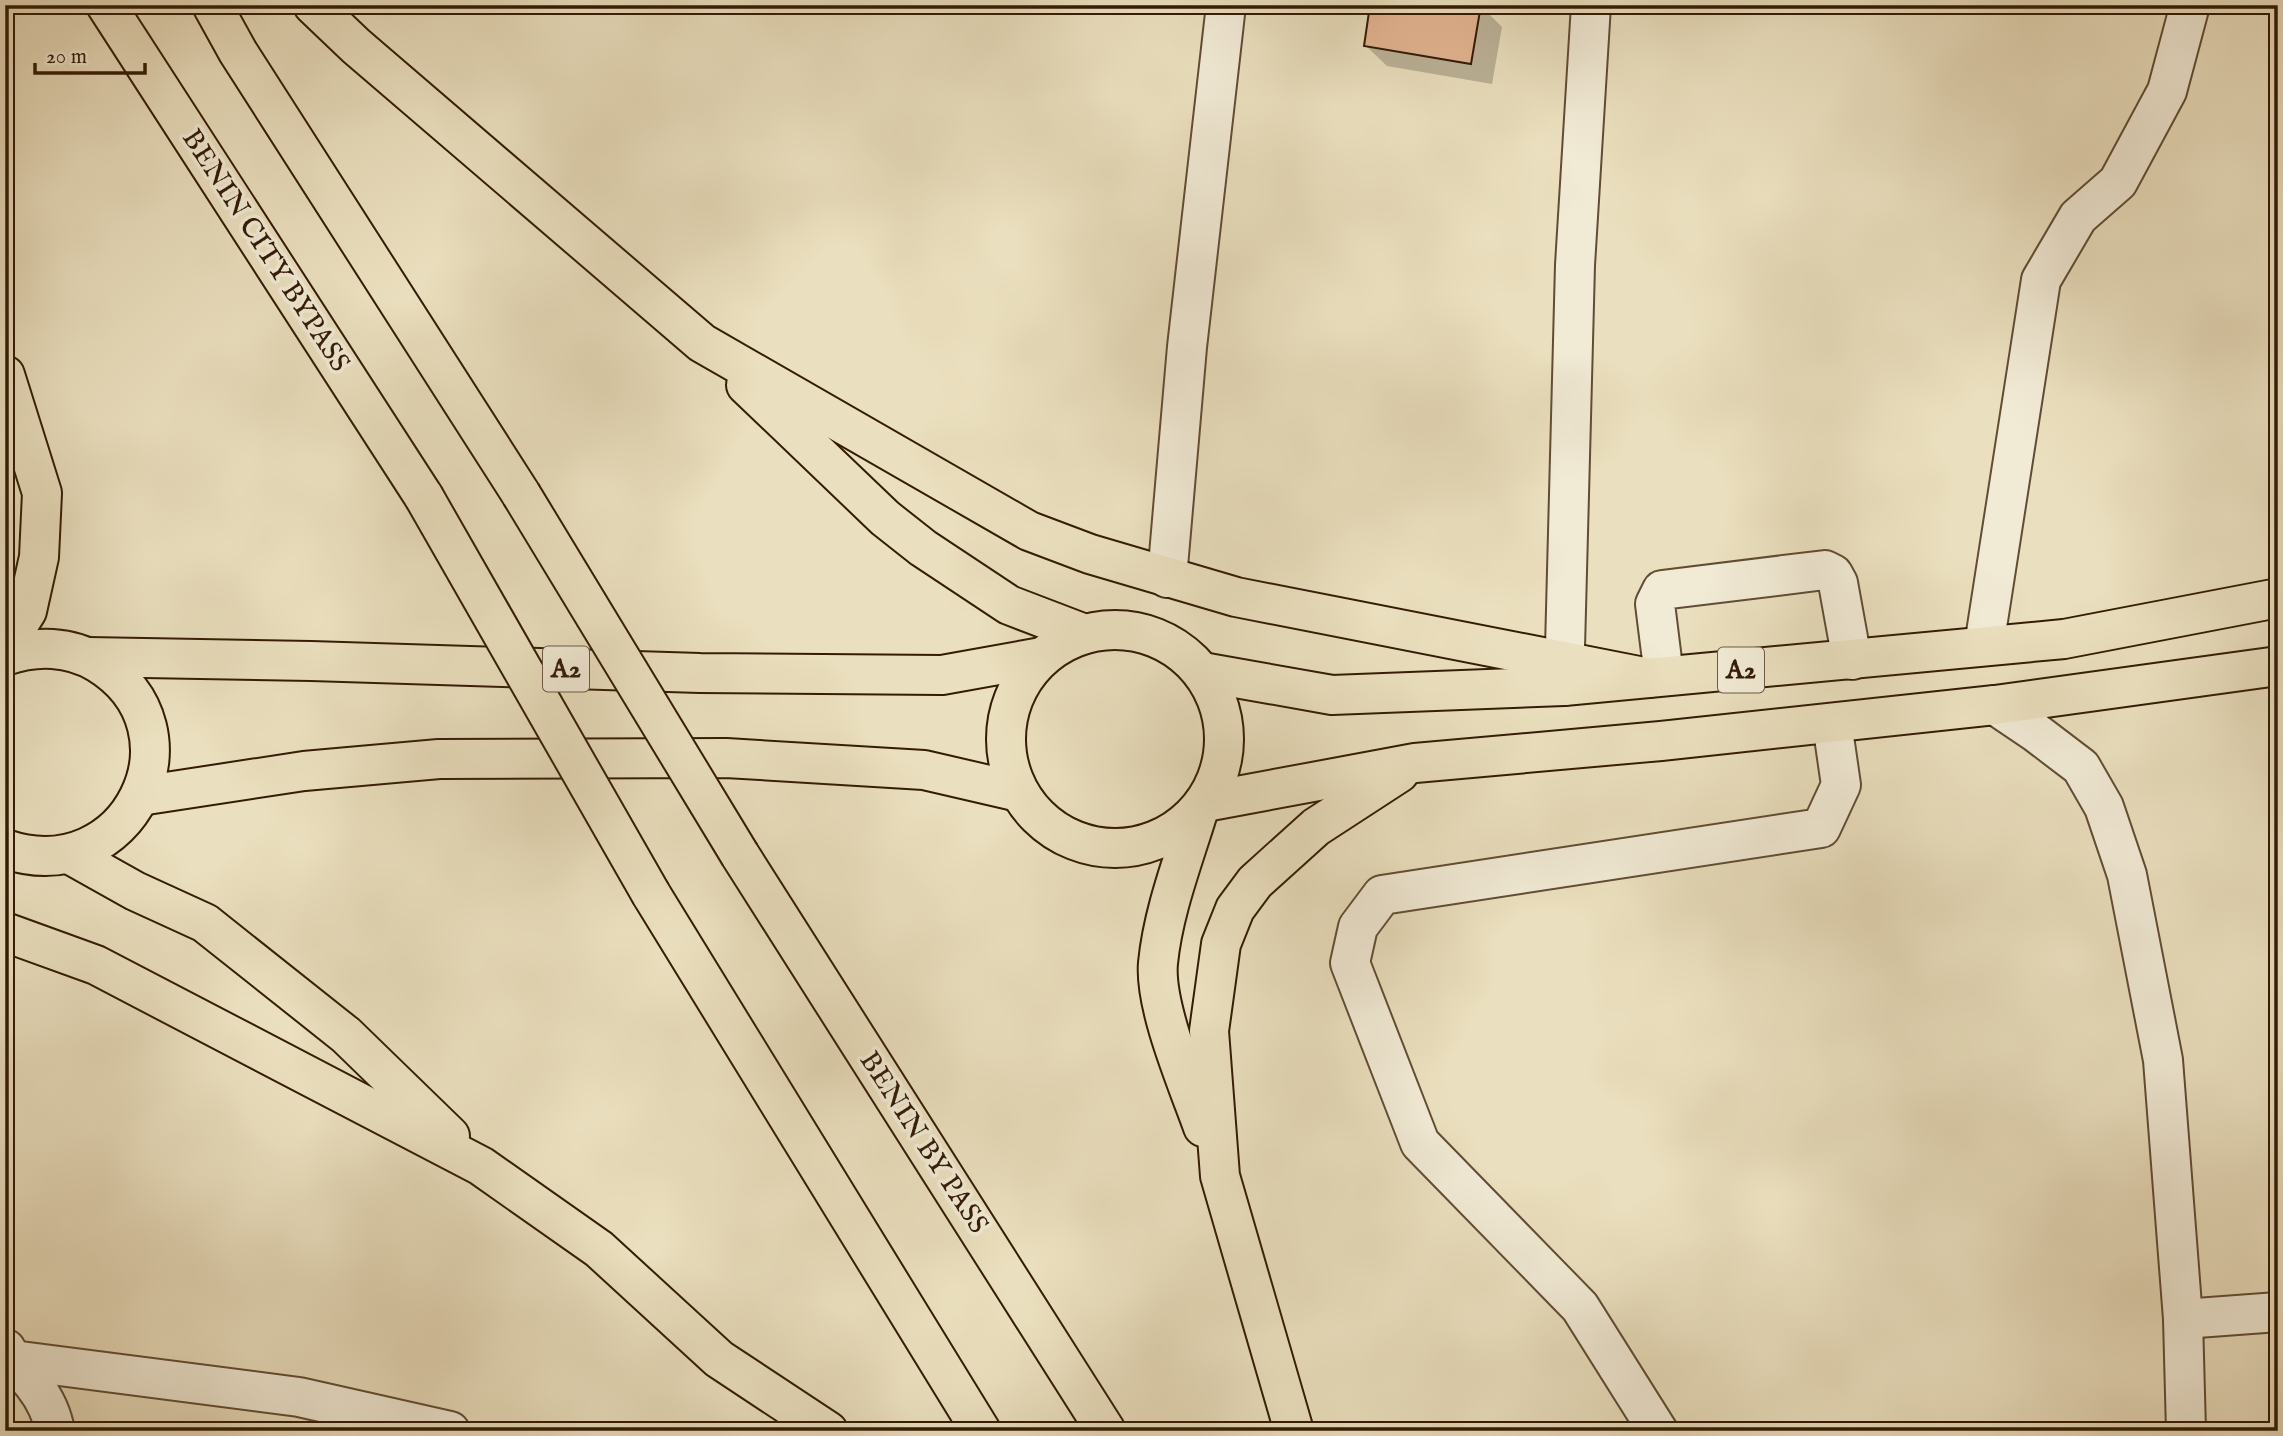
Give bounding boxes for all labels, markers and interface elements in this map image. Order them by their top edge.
scale bar [35,32,145,76]
text: 20 m [46,44,87,71]
street label: BENIN CITY BYPASS [173,123,357,379]
road number: A2 [543,646,589,692]
road number: A2 [1718,648,1764,692]
street label: BENIN BY PASS [851,1045,995,1241]

